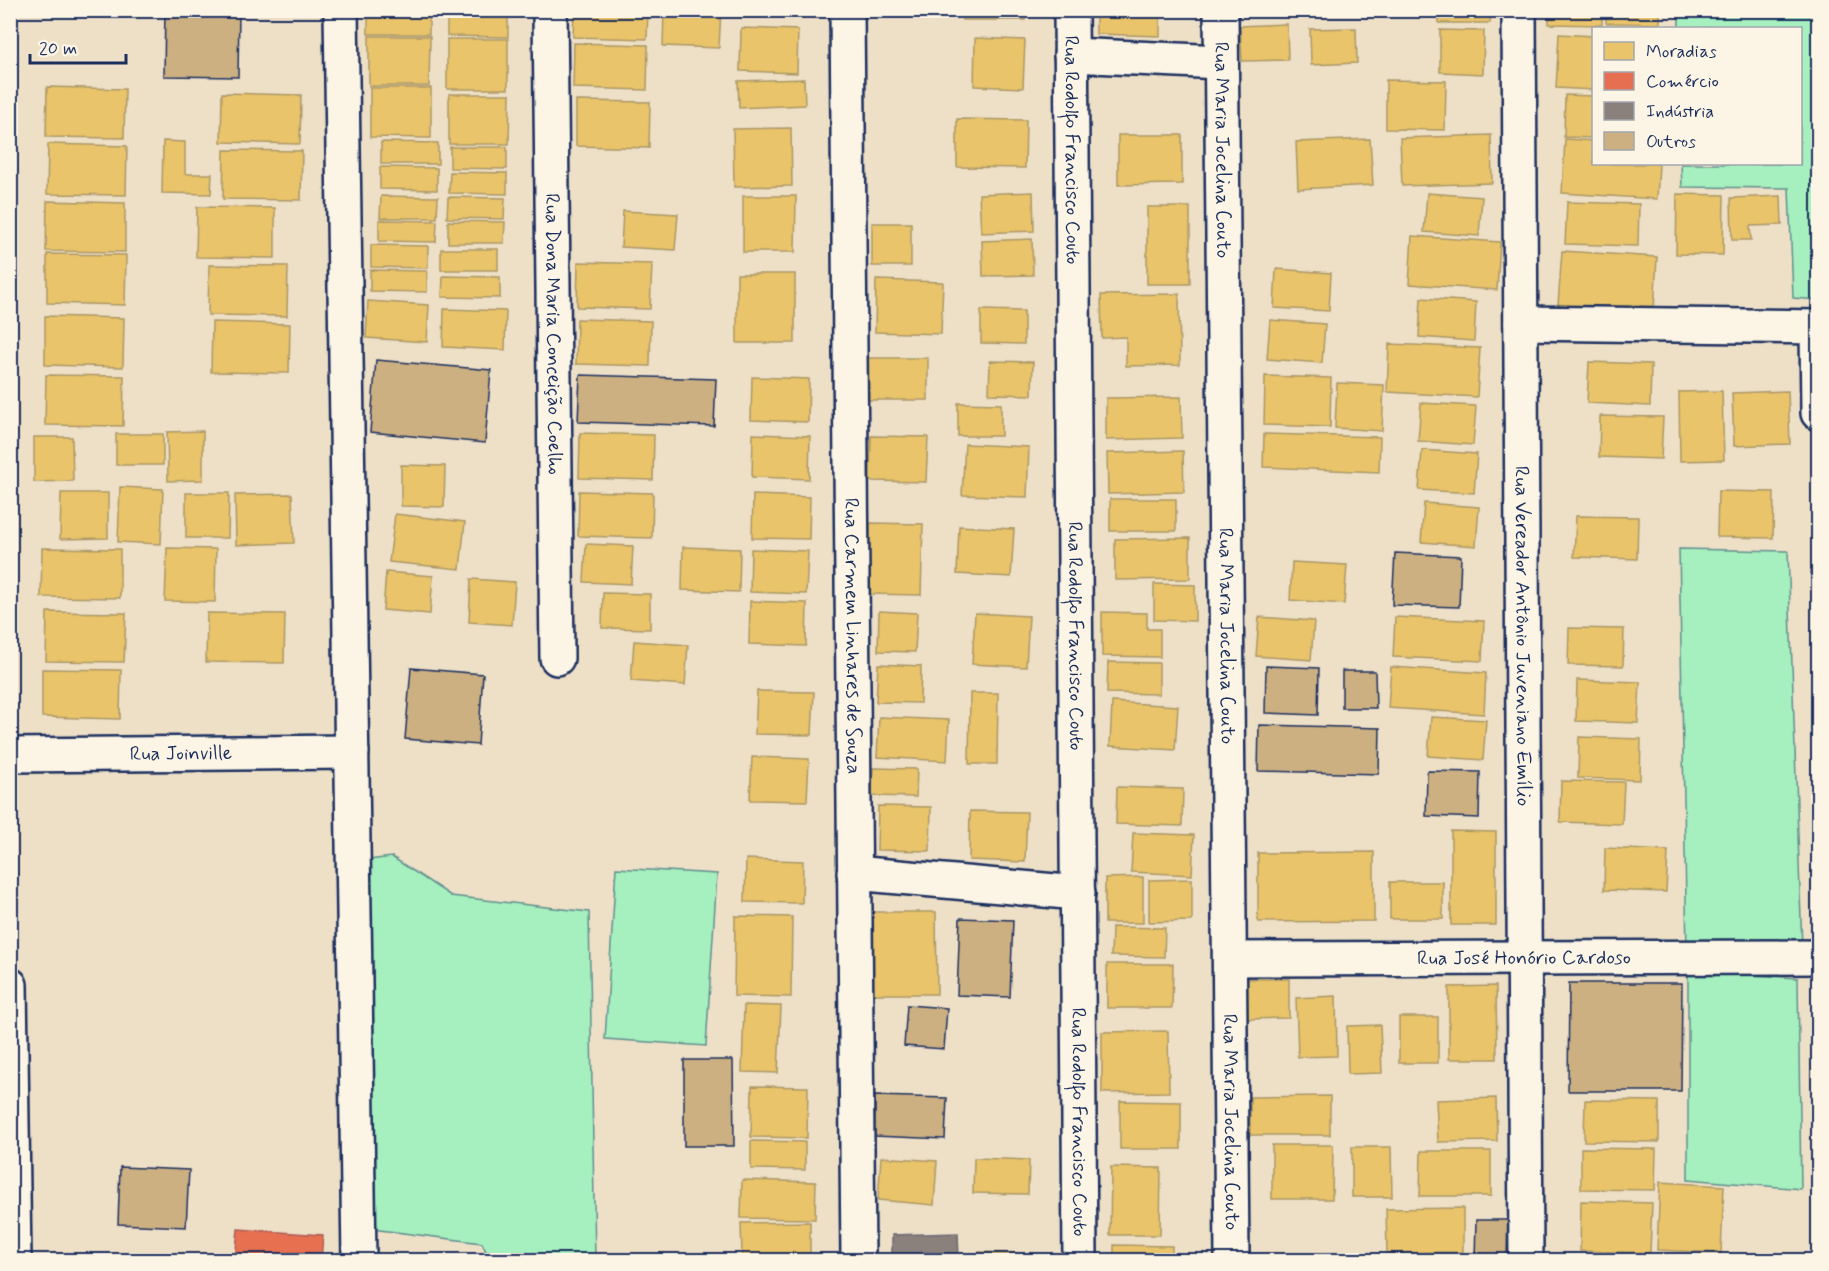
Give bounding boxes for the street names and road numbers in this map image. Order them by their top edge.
street label: Rua Rodolfo Francisco Couto [1056,35,1086,265]
street label: Rua Maria Jocelina Couto [1208,42,1237,258]
street label: Rua Dona Maria Conceição Coelho [538,193,569,475]
street label: Rua Vereador Antônio Juveniano Emílio [1508,466,1537,806]
street label: Rua Carmem Linhares de Souza [838,498,867,774]
street label: Rua Rodolfo Francisco Couto [1060,521,1090,751]
street label: Rua Maria Jocelina Couto [1212,528,1241,744]
street label: Rua Joinville [130,740,232,767]
street label: Rua José Honório Cardoso [1417,944,1631,972]
street label: Rua Rodolfo Francisco Couto [1063,1007,1093,1237]
street label: Rua Maria Jocelina Couto [1216,1014,1245,1230]

